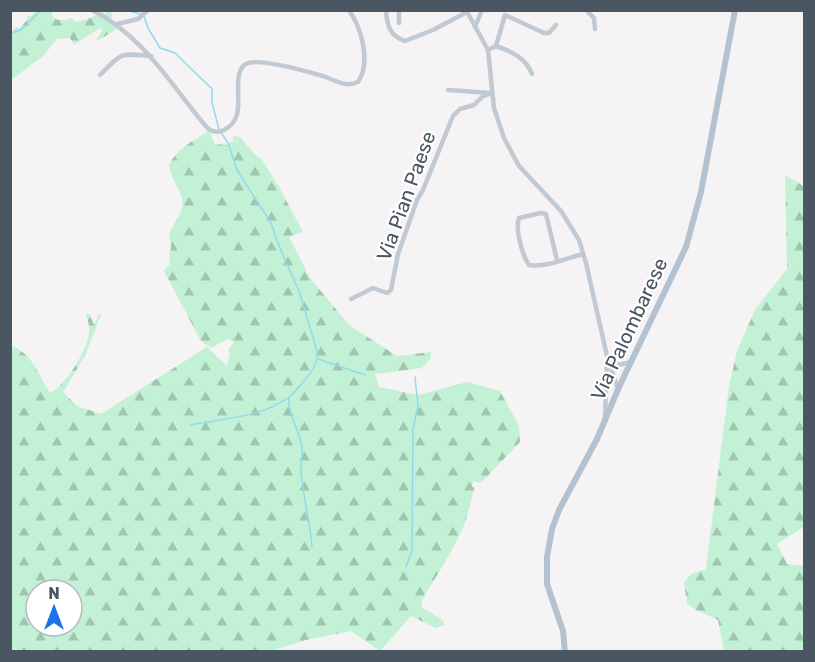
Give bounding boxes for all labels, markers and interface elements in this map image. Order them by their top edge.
street label: Via Pian Paese [371,128,441,264]
street label: Via Palombarese [585,254,673,404]
north arrow [24,578,84,638]
text: N [48,584,60,603]

